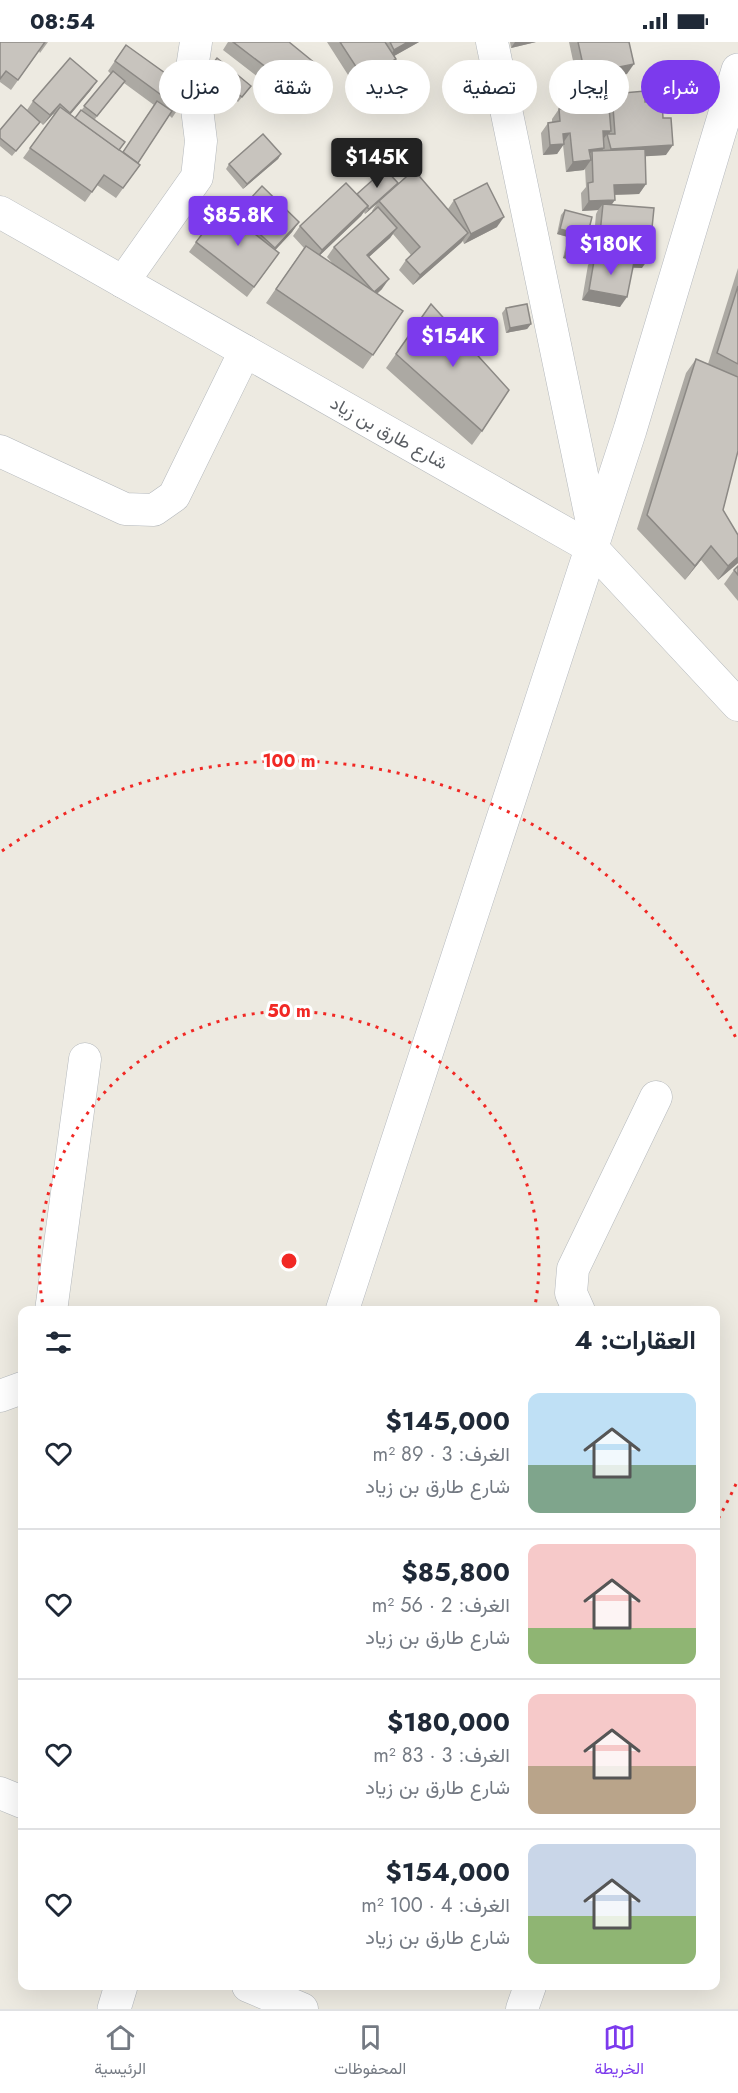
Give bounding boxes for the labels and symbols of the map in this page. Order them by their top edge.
pin: $145K [335,138,419,189]
pin: $85.8K [189,196,287,247]
pin: $180K [569,225,653,276]
pin: $154K [411,317,495,368]
street label: شارع طارق بن زياد [326,390,452,476]
text: 100 m [262,748,316,774]
text: 50 m [267,998,311,1024]
centre of rings [279,1251,299,1271]

